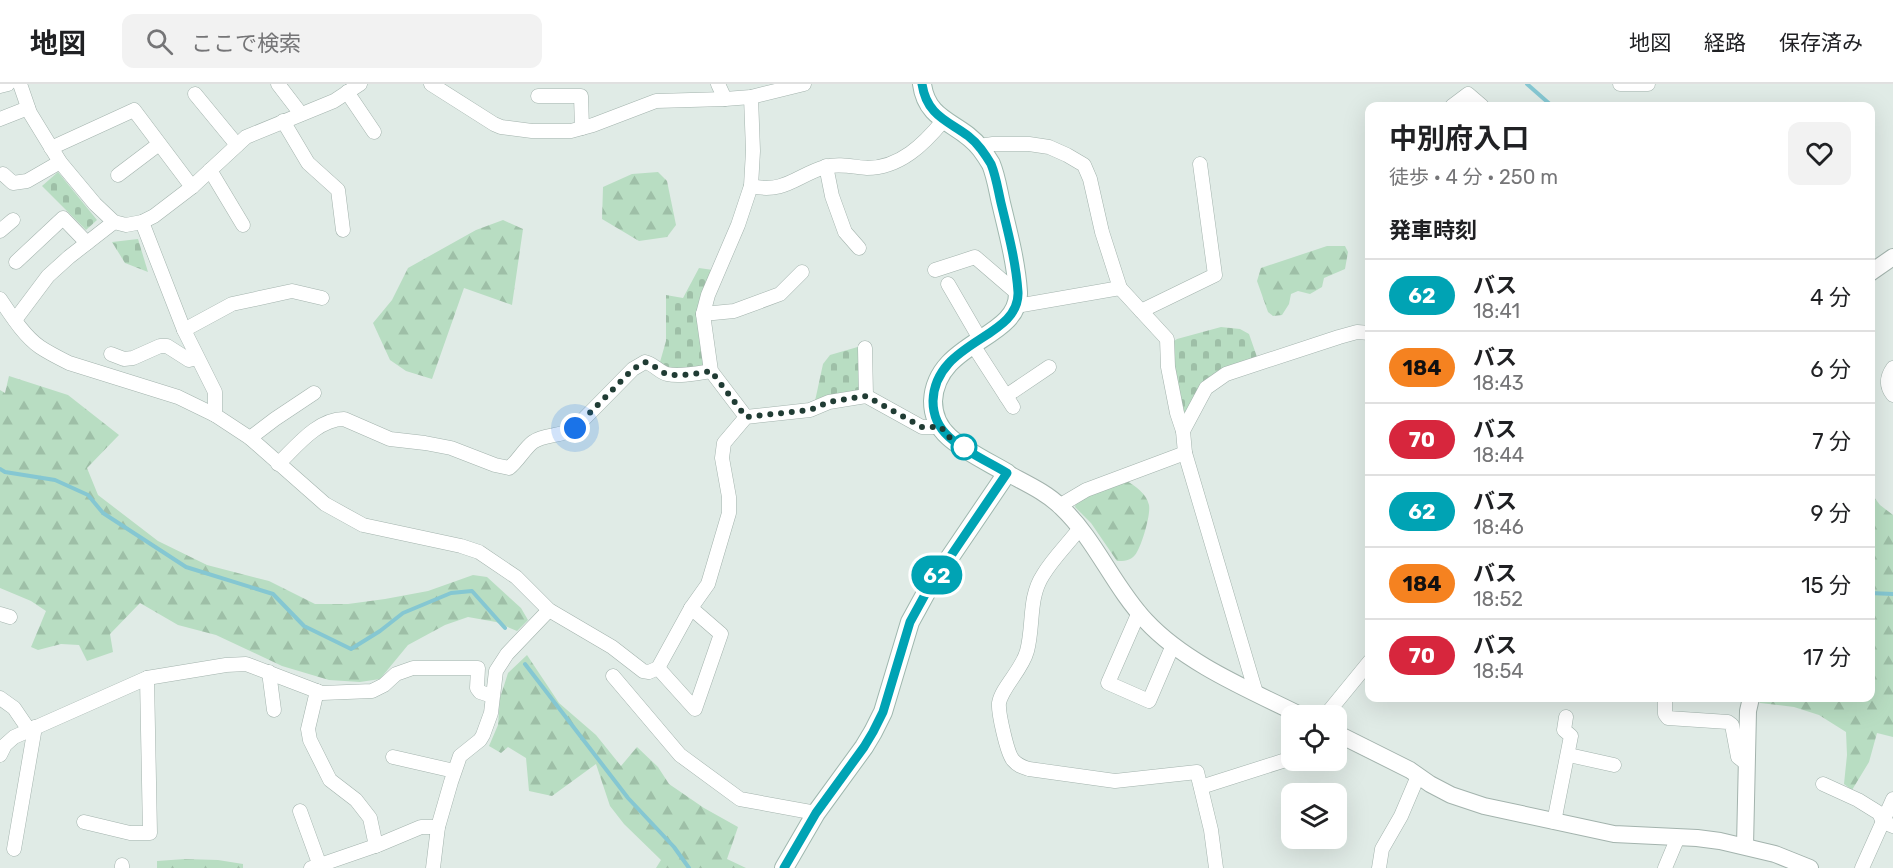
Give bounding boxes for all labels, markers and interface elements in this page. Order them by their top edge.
search box [122,14,542,68]
icon: search [143,25,176,58]
text: 地図 [30,27,86,60]
text: ここで検索 [191,30,301,57]
text: 地図 [1629,30,1671,55]
text: 経路 [1704,30,1746,55]
text: 保存済み [1779,30,1863,55]
text: 中別府入口 [1389,122,1529,155]
button: heart [1788,122,1851,185]
text: 徒歩 · 4 分 · 250 m [1389,165,1558,189]
text: 発車時刻 [1389,217,1477,244]
text: バス [1473,272,1517,299]
text: 62 [1408,283,1436,308]
text: 4 分 [1810,284,1851,311]
text: 18:41 [1473,299,1520,323]
text: バス [1473,344,1517,371]
text: 184 [1403,355,1442,380]
text: 6 分 [1810,356,1851,383]
text: 18:43 [1473,371,1524,395]
your location [560,413,590,443]
text: バス [1473,416,1517,443]
text: 70 [1409,427,1435,452]
text: 7 分 [1812,428,1851,455]
unlabelled marker [951,434,977,460]
text: 18:44 [1473,443,1524,467]
text: バス [1473,488,1517,515]
text: 62 [1408,499,1436,524]
text: 9 分 [1811,500,1851,527]
text: 18:46 [1473,515,1524,539]
line badge: 62 [910,556,964,594]
text: バス [1473,560,1517,587]
text: 62 [923,563,951,588]
text: 184 [1403,571,1442,596]
text: 15 分 [1801,572,1851,599]
text: 18:52 [1473,587,1523,611]
text: バス [1473,632,1517,659]
text: 70 [1409,643,1435,668]
text: 17 分 [1803,644,1851,671]
text: 18:54 [1473,659,1524,683]
map controls [1281,705,1347,849]
button: locate [1281,705,1347,771]
button: layers [1281,783,1347,849]

